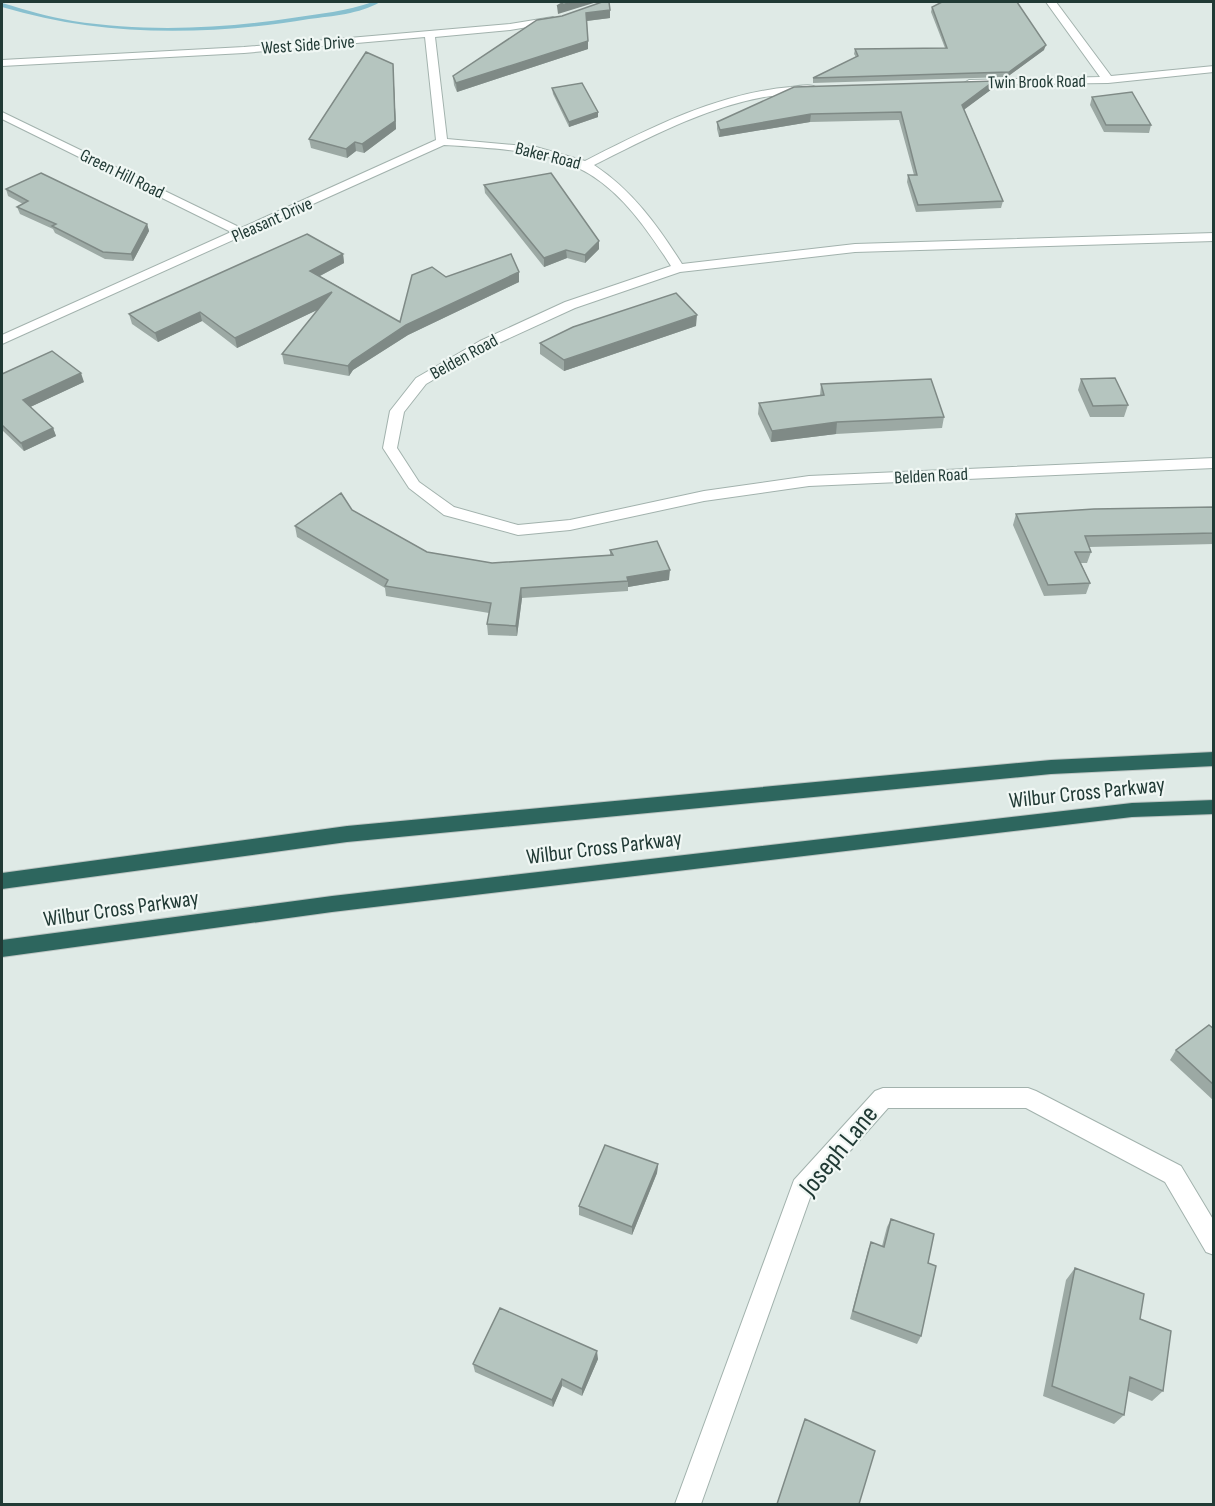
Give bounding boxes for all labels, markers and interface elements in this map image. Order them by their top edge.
street label: West Side Drive [261,31,355,59]
street label: Twin Brook Road [988,71,1086,93]
street label: Baker Road [513,138,583,174]
street label: Green Hill Road [77,145,167,203]
street label: Pleasant Drive [228,193,316,247]
street label: Belden Road [427,330,501,384]
street label: Belden Road [894,464,968,488]
street label: Wilbur Cross Parkway [1008,771,1167,815]
street label: Wilbur Cross Parkway [525,825,684,871]
street label: Wilbur Cross Parkway [42,885,201,933]
street label: Joseph Lane [792,1099,885,1203]

